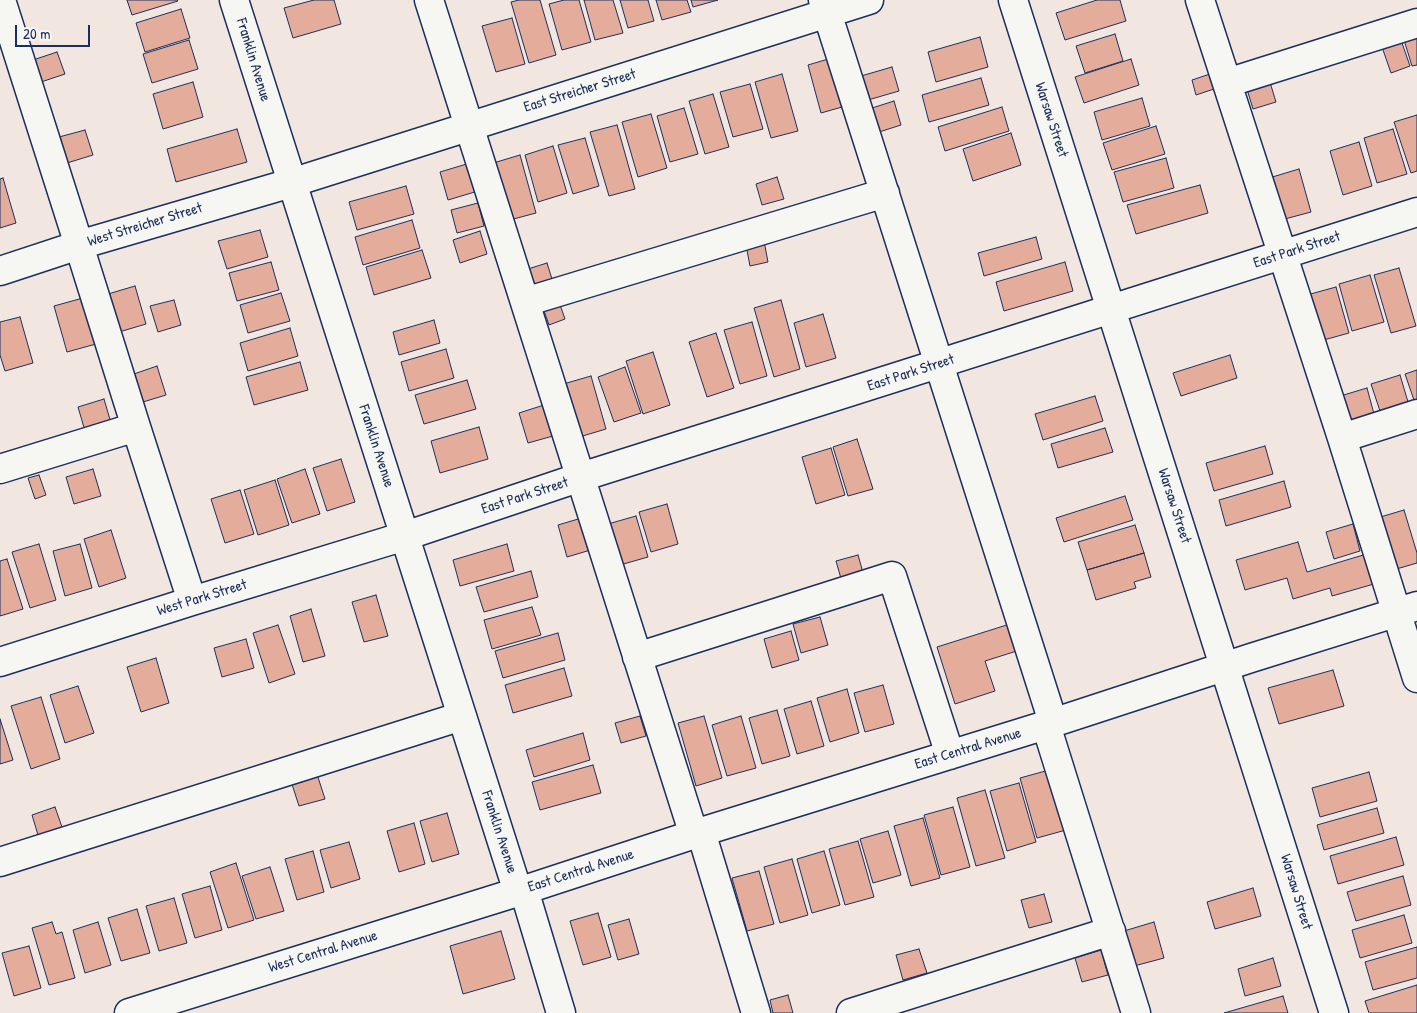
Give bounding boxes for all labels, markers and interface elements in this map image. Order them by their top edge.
scale bar [18,15,92,47]
street label: Franklin Avenue [232,16,274,104]
text: 20 m [23,23,50,44]
street label: East Streicher Street [522,65,638,117]
street label: Warsaw Street [1030,80,1072,160]
street label: West Streicher Street [85,199,205,251]
street label: East Park Street [1251,227,1343,273]
street label: East Park Street [865,350,957,396]
street label: Franklin Avenue [354,402,398,490]
street label: Warsaw Street [1153,466,1195,546]
street label: East Park Street [479,473,571,519]
street label: West Park Street [155,576,249,620]
street label: East Central Avenue [913,724,1023,774]
street label: Franklin Avenue [477,788,521,876]
street label: East Central Avenue [526,845,636,897]
street label: Warsaw Street [1276,852,1316,932]
street label: West Central Avenue [266,927,380,977]

